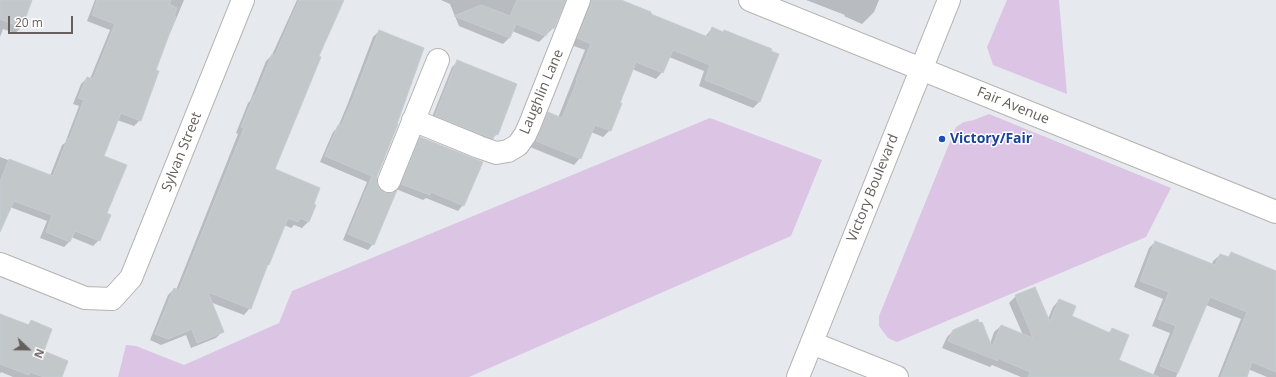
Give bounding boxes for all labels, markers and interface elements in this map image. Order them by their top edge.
scale bar [10,8,75,34]
text: 20 m [15,14,43,31]
street label: Laughlin Lane [517,47,567,137]
street label: Fair Avenue [974,84,1052,128]
street label: Sylvan Street [158,110,206,194]
place label: Victory/Fair [950,131,1032,147]
street label: Victory Boulevard [844,132,902,244]
marker: Victory/Fair [937,134,947,144]
north arrow [8,329,48,369]
text: N [31,347,48,361]

